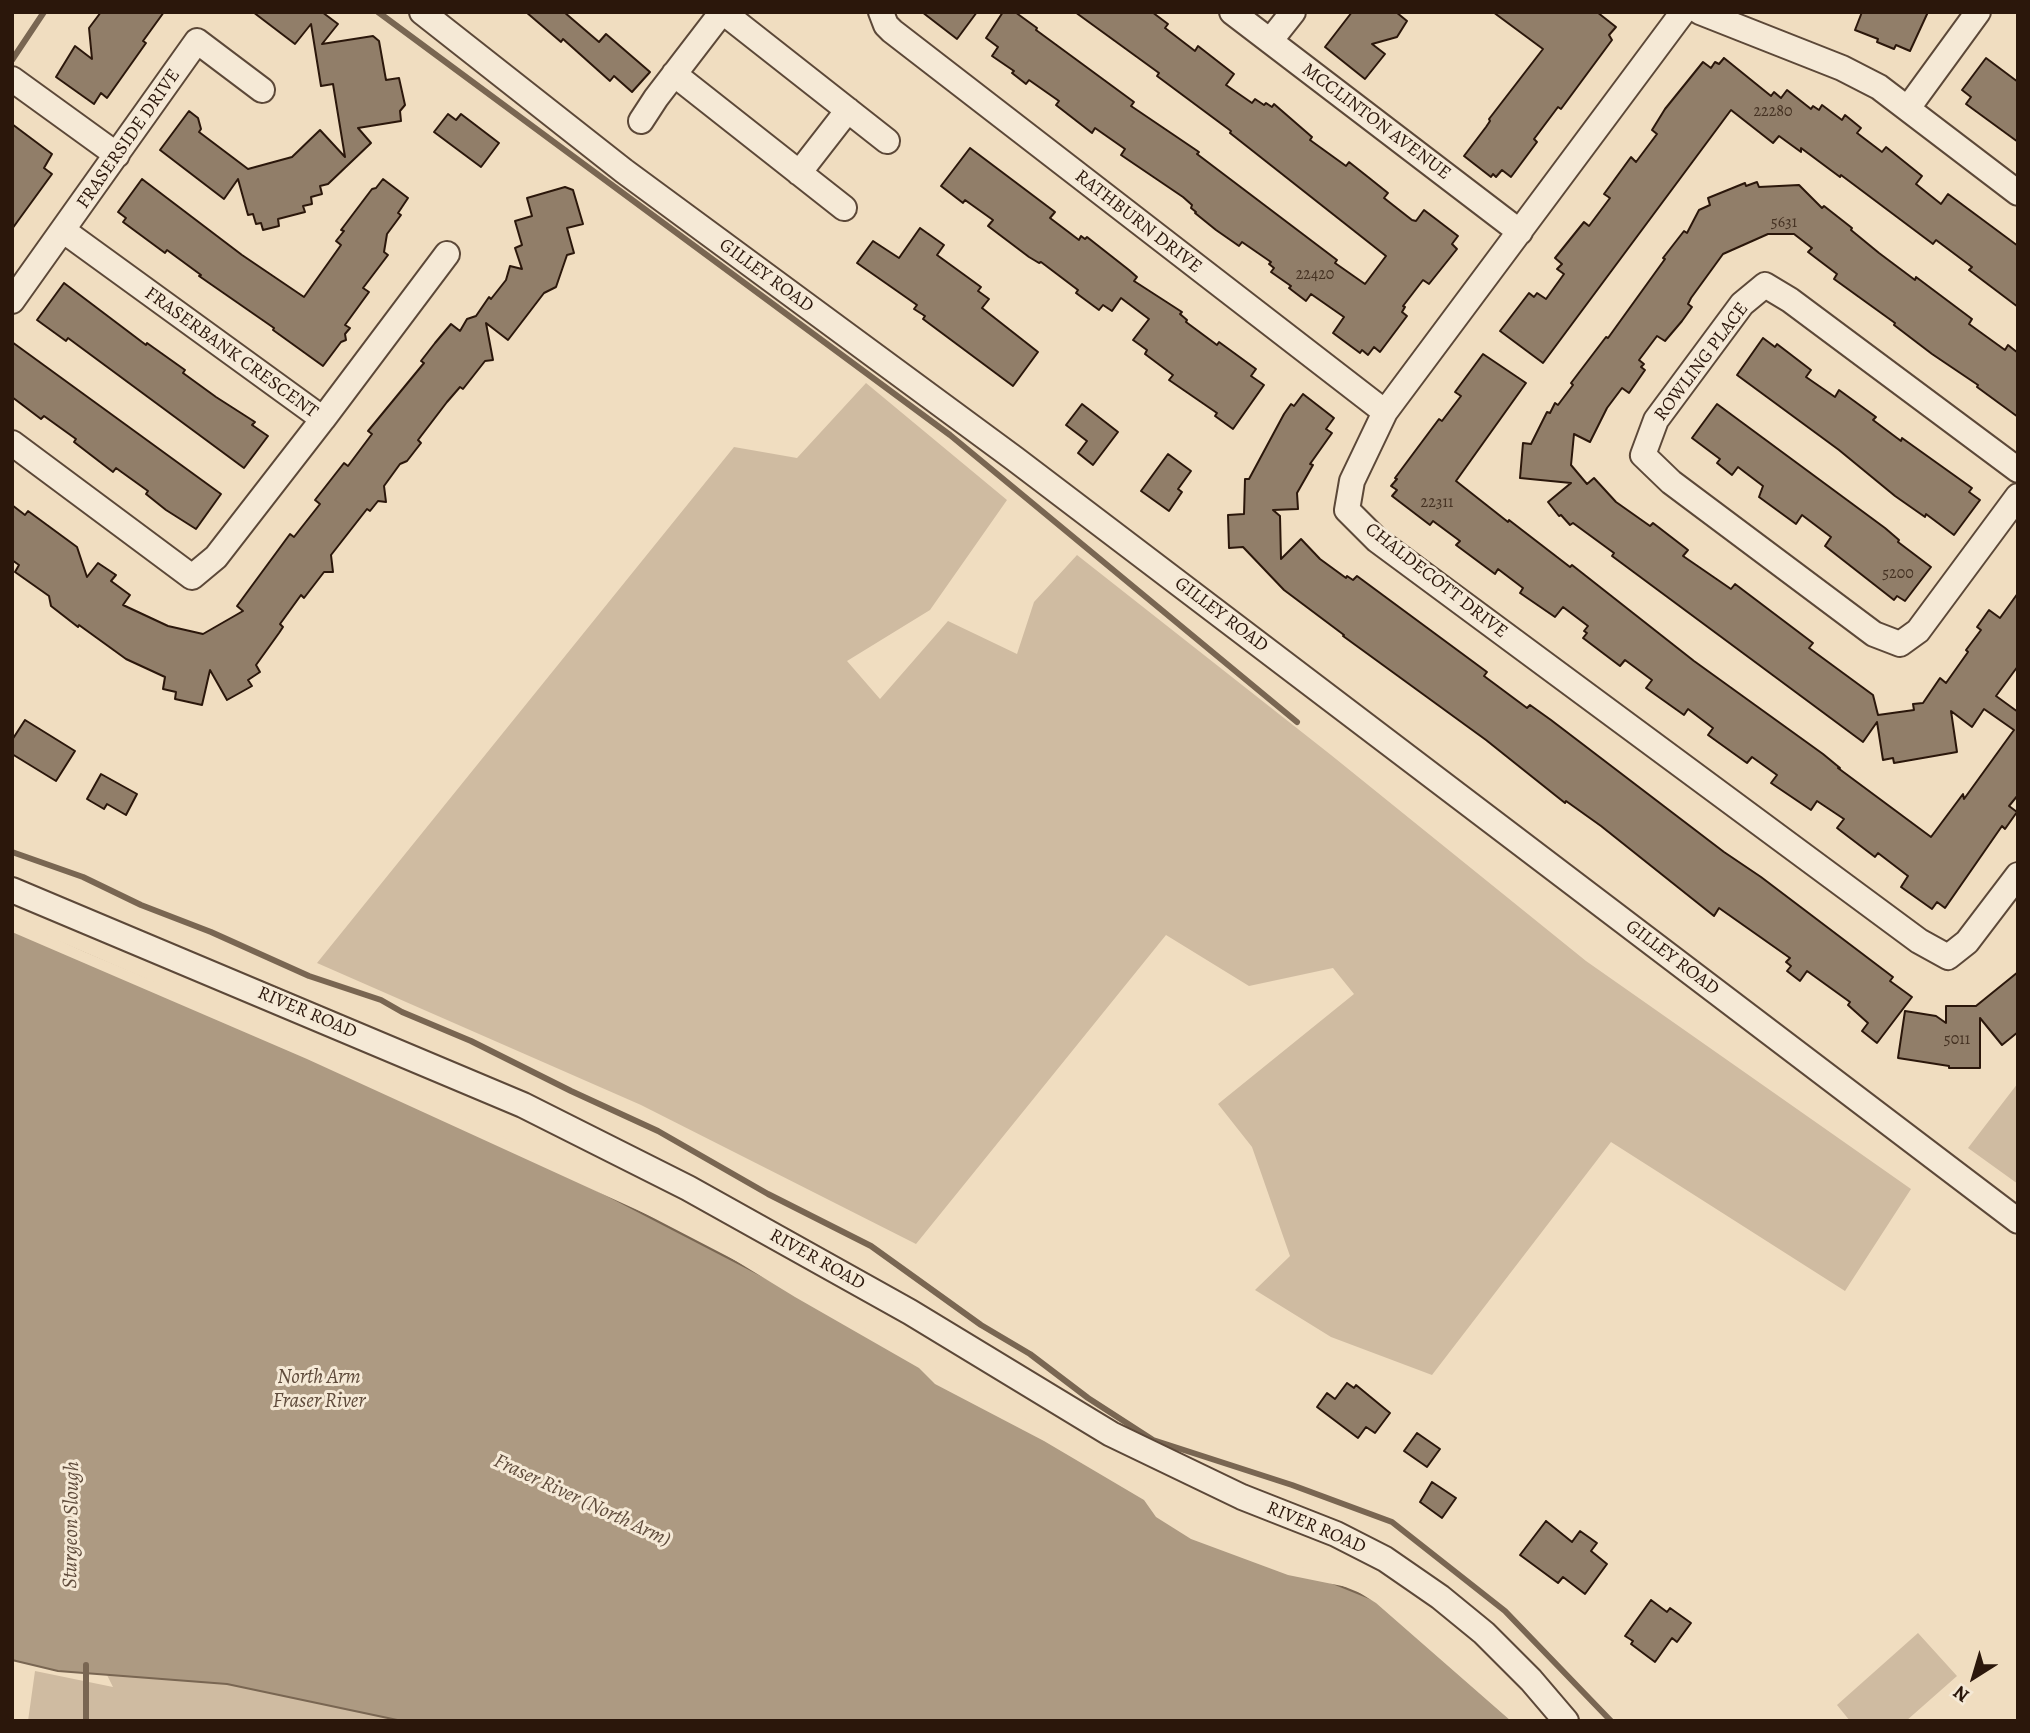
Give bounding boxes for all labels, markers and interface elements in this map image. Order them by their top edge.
street label: MCCLINTON AVENUE [1297,59,1455,185]
street label: FRASERSIDE DRIVE [72,65,186,213]
house number: 22280 [1753,102,1793,122]
street label: RATHBURN DRIVE [1070,165,1206,279]
house number: 5631 [1771,213,1797,233]
street label: GILLEY ROAD [714,234,818,318]
house number: 22420 [1296,265,1334,285]
street label: FRASERBANK CRESCENT [140,282,322,424]
street label: ROWLING PLACE [1650,298,1754,426]
house number: 22311 [1421,493,1453,513]
street label: CHALDECOTT DRIVE [1360,518,1512,644]
house number: 5200 [1882,564,1914,584]
street label: GILLEY ROAD [1170,572,1272,658]
street label: GILLEY ROAD [1621,915,1723,1001]
street label: RIVER ROAD [254,982,360,1044]
house number: 5011 [1944,1030,1970,1050]
street label: RIVER ROAD [765,1224,869,1296]
water label: North Arm Fraser River [272,1365,366,1415]
water label: Fraser River (North Arm) [489,1449,675,1553]
water label: Sturgeon Slough [58,1461,86,1589]
street label: RIVER ROAD [1263,1497,1369,1559]
north arrow [1939,1642,2009,1712]
text: N [1948,1679,1975,1708]

